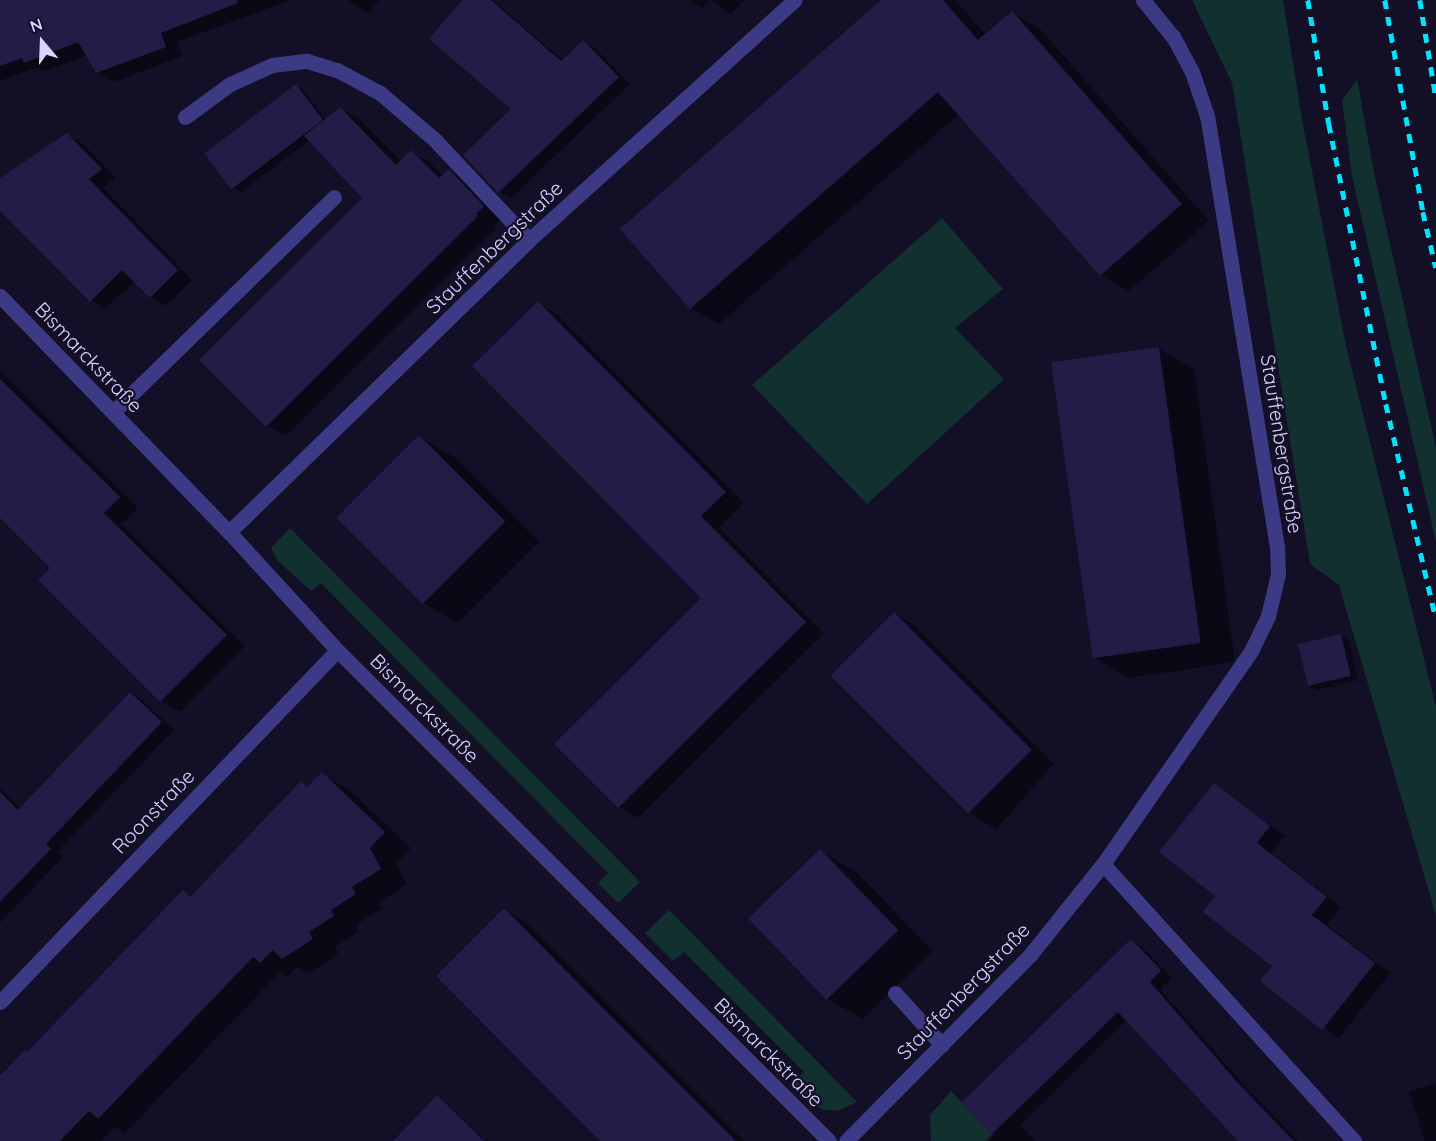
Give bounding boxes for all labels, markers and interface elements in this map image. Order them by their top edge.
north arrow [12,12,72,72]
text: N [27,14,45,36]
street label: Stauffenbergstraße [421,176,567,318]
street label: Bismarckstraße [30,297,148,417]
street label: Stauffenbergstraße [1256,353,1308,535]
street label: Bismarckstraße [365,648,485,768]
street label: Roonstraße [107,764,199,858]
street label: Stauffenbergstraße [892,918,1034,1064]
street label: Bismarckstraße [709,992,829,1112]

